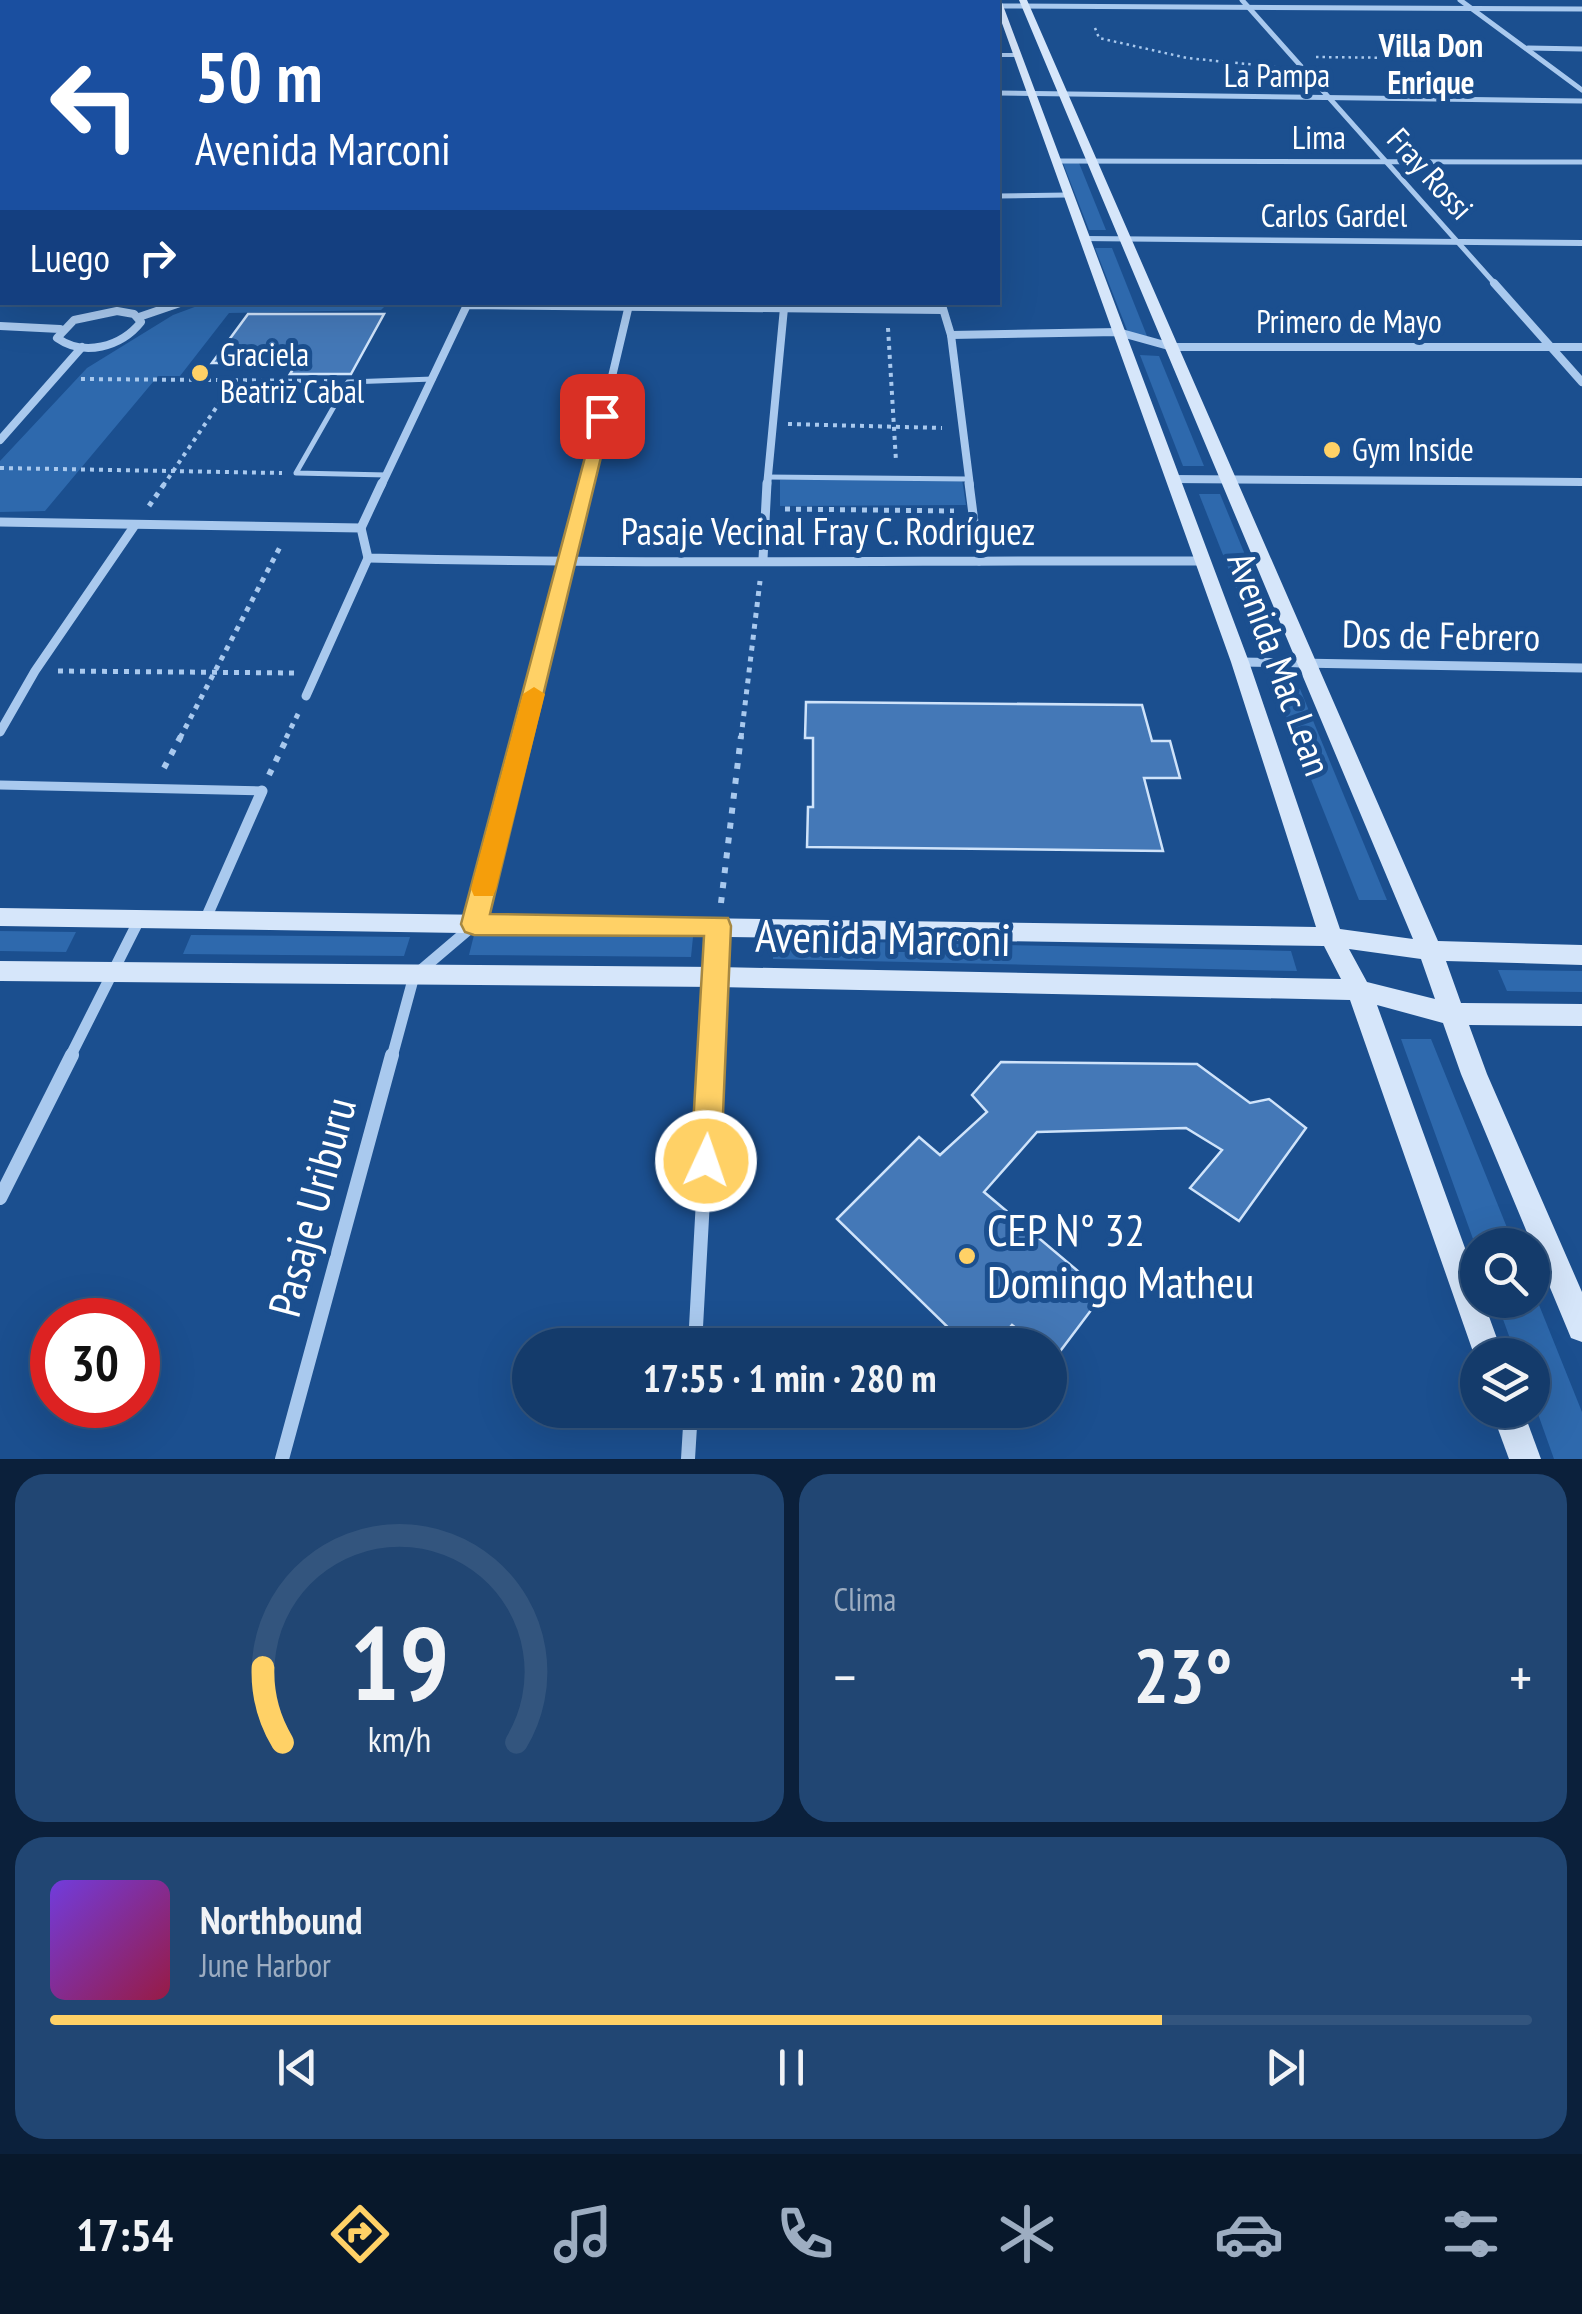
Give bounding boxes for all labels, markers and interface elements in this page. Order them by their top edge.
district label: Villa Don Enrique [1378,24,1483,103]
text: 50 m [195,31,323,121]
icon: left [30,40,160,170]
street label: La Pampa [1224,54,1330,96]
street label: Lima [1292,116,1346,158]
text: Avenida Marconi [195,119,451,177]
street label: Fray Rossi [1379,119,1483,228]
street label: Carlos Gardel [1261,194,1408,236]
icon: right [130,230,185,285]
text: Luego [30,233,110,282]
street label: Primero de Mayo [1256,300,1442,342]
place label: Graciela Beatriz Cabal [220,333,365,412]
marker: Graciela Beatriz Cabal [189,362,211,384]
pin [560,374,645,459]
icon: arrive [575,389,630,444]
place label: Gym Inside [1352,428,1474,470]
marker: Gym Inside [1321,439,1343,461]
street label: Pasaje Vecinal Fray C. Rodríguez [621,506,1035,555]
street label: Avenida Mac Lean [1217,545,1343,782]
street label: Dos de Febrero [1341,608,1541,661]
street label: Avenida Marconi [755,906,1011,968]
street label: Pasaje Uriburu [254,1091,368,1323]
position arrow [654,1109,758,1213]
place label: CEP N° 32 Domingo Matheu [987,1200,1254,1310]
map controls [1460,1228,1550,1428]
button: search [1460,1228,1550,1318]
marker: CEP N° 32 Domingo Matheu [956,1245,978,1267]
speed limit sign: 30 [30,1298,160,1428]
button: layers [1460,1338,1550,1428]
text: 17:55 · 1 min · 280 m [643,1353,936,1402]
text: Clima [834,1578,896,1620]
text: 19 [350,1594,449,1729]
text: 23° [1133,1627,1232,1724]
text: − [834,1641,856,1712]
text: + [1509,1641,1532,1712]
text: km/h [368,1716,431,1762]
text: Northbound [200,1895,362,1944]
text: June Harbor [200,1944,331,1986]
icon: previous [270,2040,325,2095]
icon: pause [764,2040,819,2095]
icon: next [1258,2040,1313,2095]
icon: directions [325,2199,395,2269]
icon: music [548,2199,618,2269]
icon: phone [770,2199,840,2269]
icon: climate [992,2199,1062,2269]
icon: car [1214,2199,1284,2269]
icon: filters [1436,2199,1506,2269]
text: 17:54 [76,2205,173,2263]

